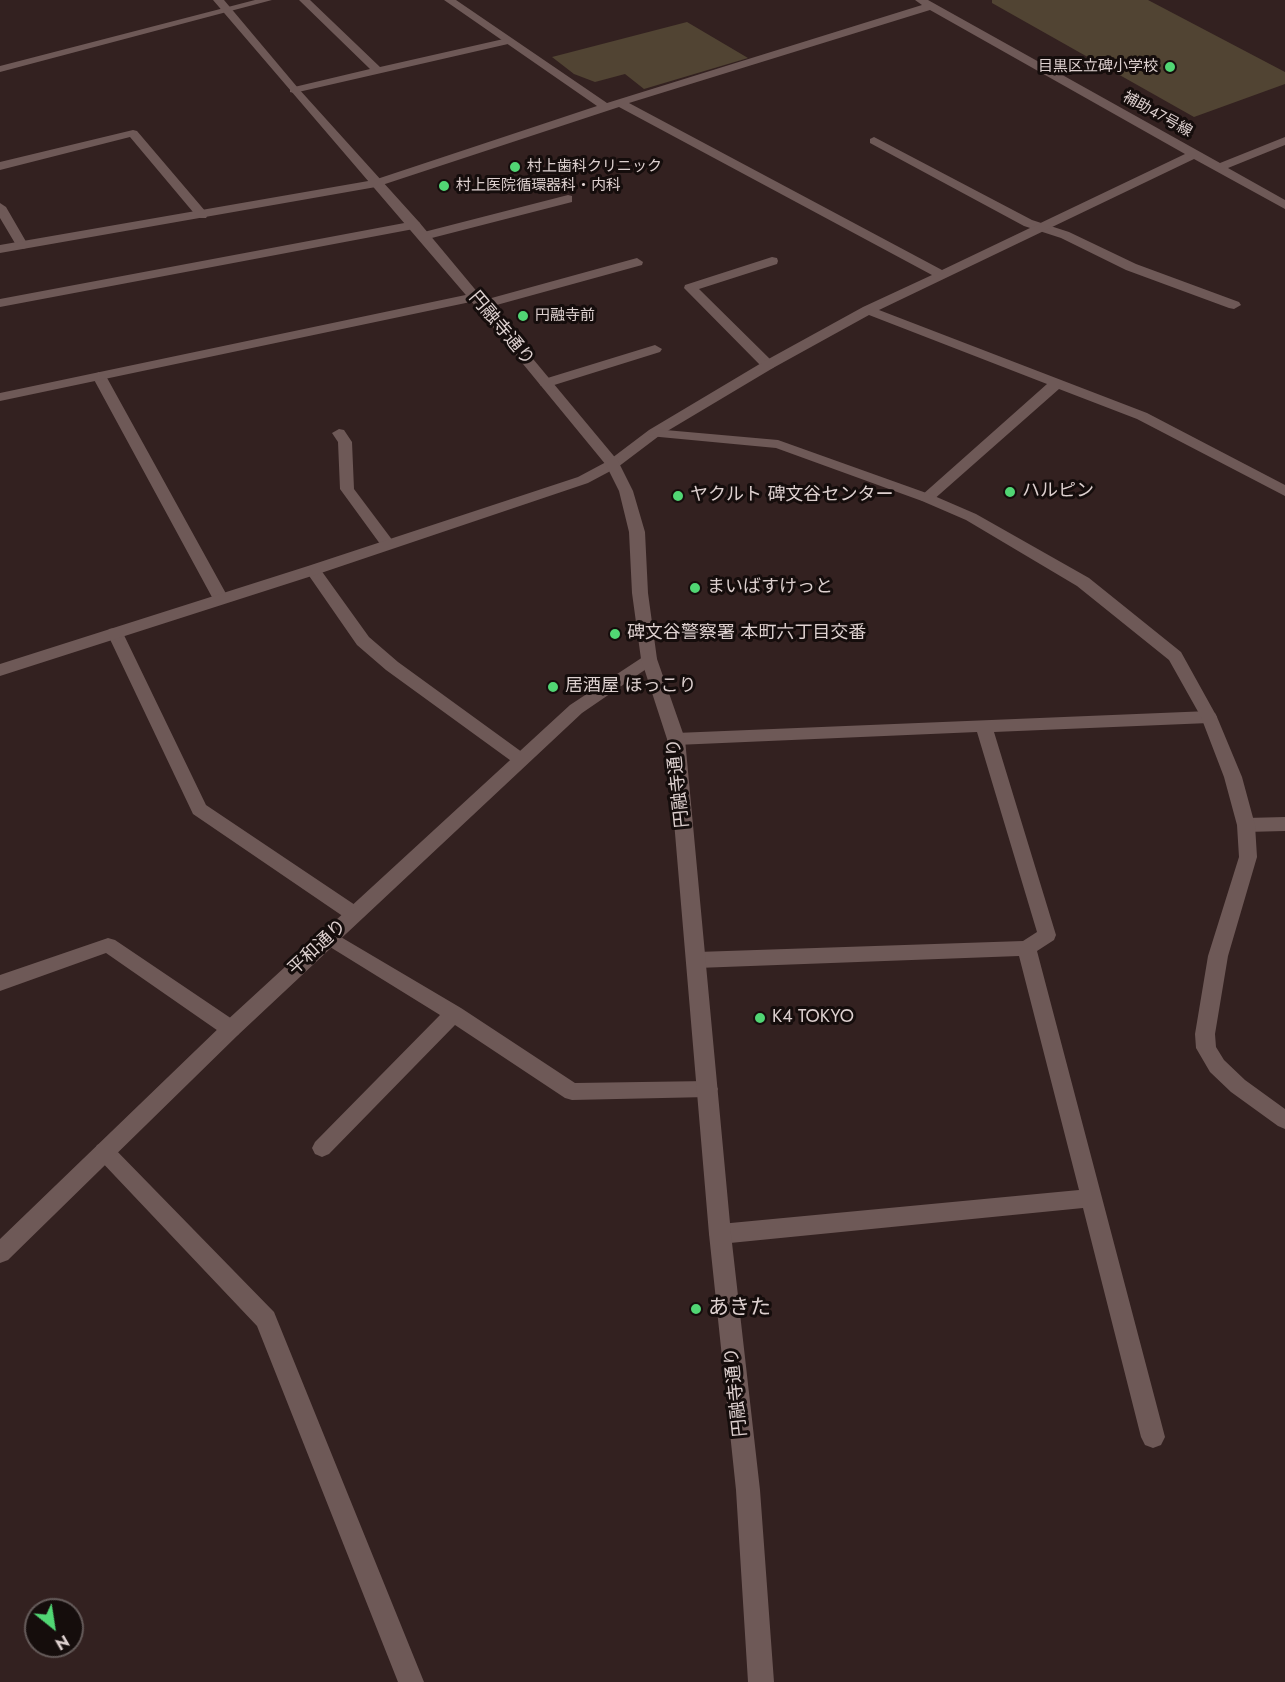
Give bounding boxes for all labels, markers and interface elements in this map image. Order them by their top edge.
place label: 目黒区立碑小学校 [1038,58,1158,76]
marker: 目黒区立碑小学校 [1163,60,1177,74]
street label: 補助47号線 [1119,89,1195,141]
place label: 村上歯科クリニック [527,158,662,176]
marker: 村上歯科クリニック [508,160,522,174]
place label: 村上医院循環器科・内科 [456,177,621,195]
marker: 村上医院循環器科・内科 [437,179,451,193]
street label: 円融寺通り [464,288,538,370]
place label: 円融寺前 [535,307,595,325]
marker: 円融寺前 [516,309,530,323]
place label: ハルピン [1022,481,1094,503]
place label: ヤクルト 碑文谷センター [690,485,893,507]
marker: ハルピン [1003,485,1017,499]
marker: ヤクルト 碑文谷センター [671,489,685,503]
place label: まいばすけっと [707,577,833,599]
marker: まいばすけっと [688,581,702,595]
place label: 碑文谷警察署 本町六丁目交番 [627,623,866,645]
marker: 碑文谷警察署 本町六丁目交番 [608,627,622,641]
place label: 居酒屋 ほっこり [565,676,696,698]
marker: 居酒屋 ほっこり [546,680,560,694]
street label: 円融寺通り [664,737,694,829]
street label: 平和通り [284,916,352,980]
place label: K4 TOKYO [772,1007,854,1029]
marker: K4 TOKYO [753,1011,767,1025]
place label: あきた [708,1296,771,1322]
marker: あきた [689,1302,703,1316]
street label: 円融寺通り [722,1346,752,1438]
north arrow [24,1598,84,1658]
text: N [51,1629,74,1655]

